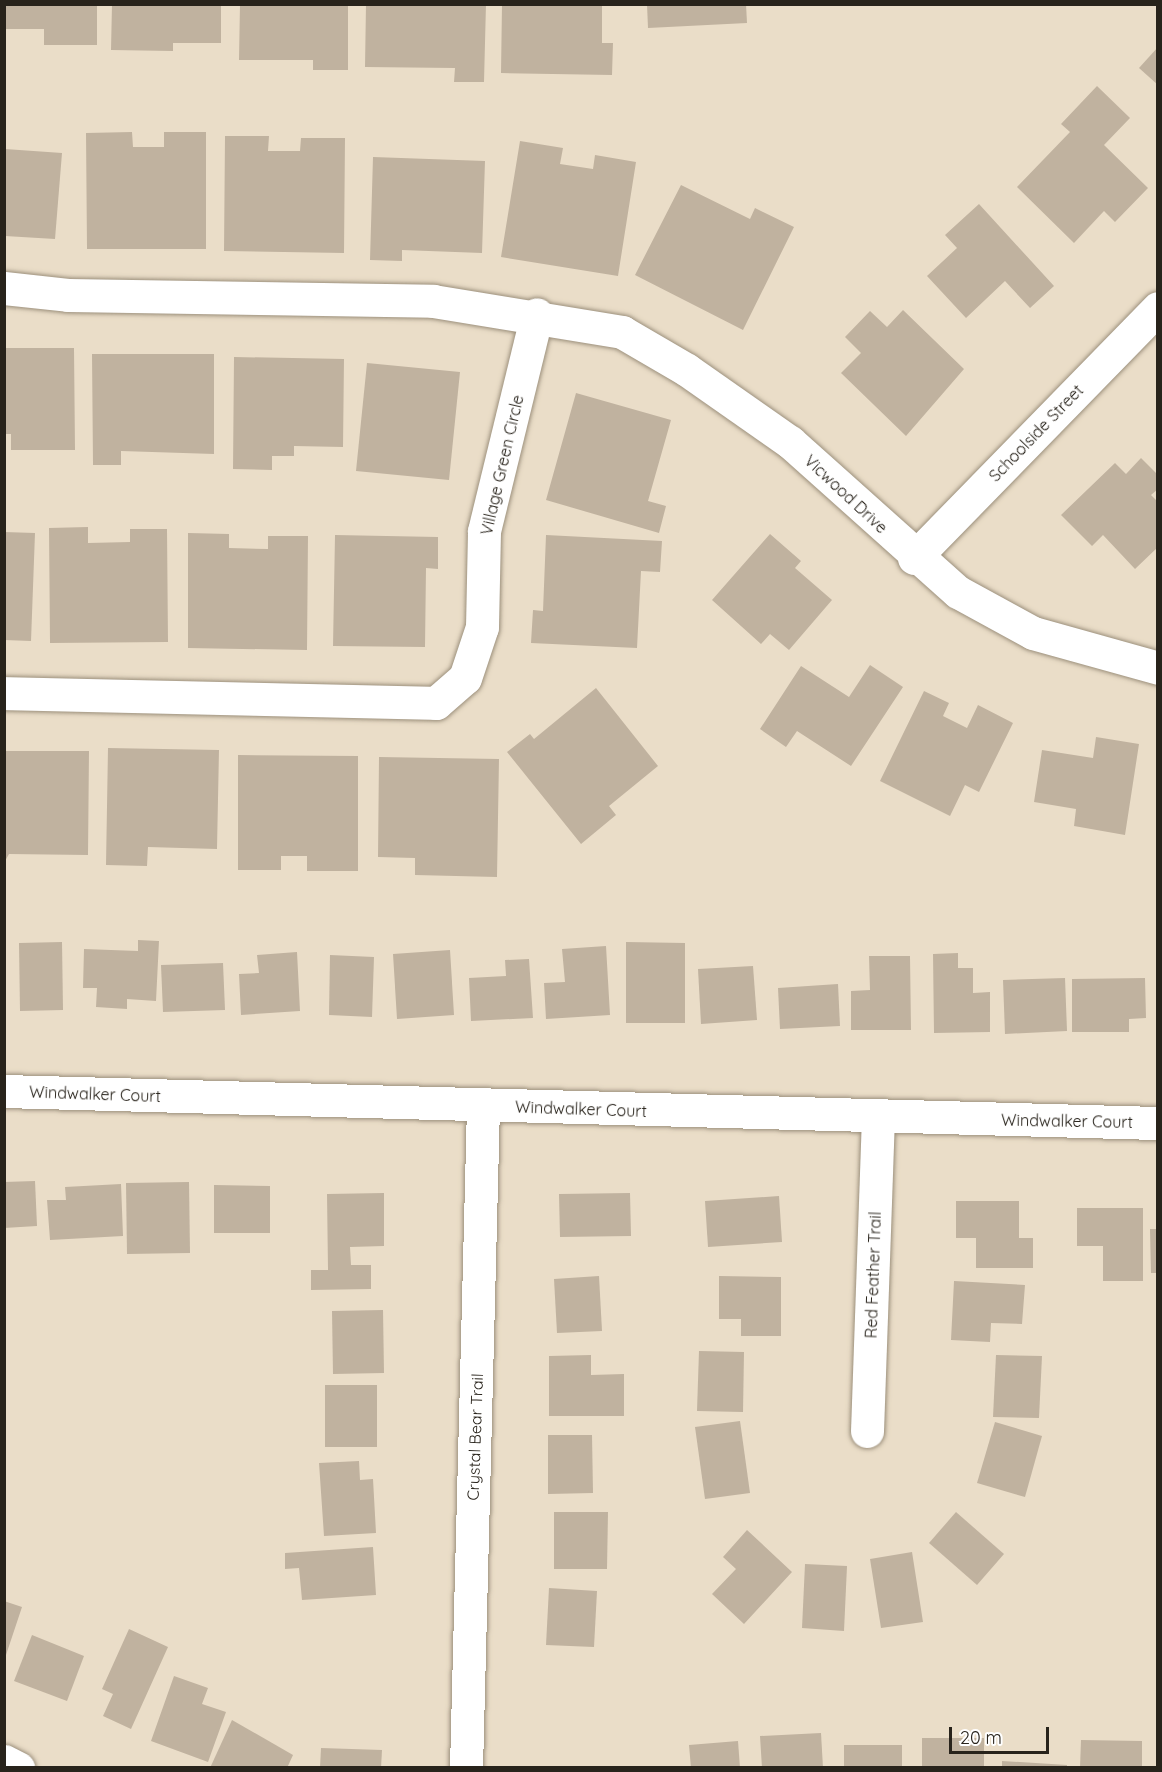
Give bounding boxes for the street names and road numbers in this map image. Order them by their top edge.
street label: Schoolside Street [985,381,1087,485]
street label: Village Green Circle [477,393,527,537]
street label: Vicwood Drive [801,451,891,537]
street label: Windwalker Court [29,1082,161,1106]
street label: Windwalker Court [515,1097,647,1121]
street label: Windwalker Court [1001,1110,1133,1132]
street label: Red Feather Trail [861,1211,885,1339]
street label: Crystal Bear Trail [463,1373,487,1501]

